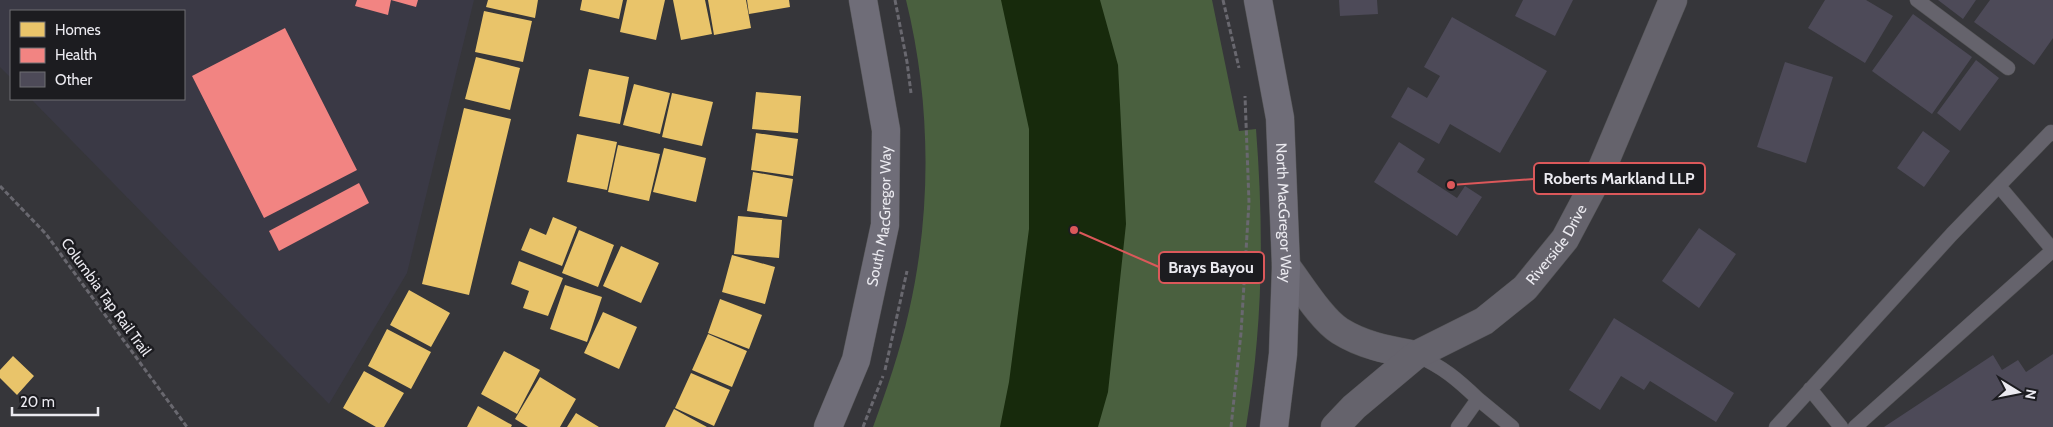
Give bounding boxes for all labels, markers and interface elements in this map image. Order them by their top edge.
legend [10,10,185,100]
text: Homes [55,21,101,39]
text: Health [55,46,97,64]
text: Other [55,71,92,89]
street label: North MacGregor Way [1272,143,1295,284]
street label: South MacGregor Way [863,145,895,288]
callout: Roberts Markland LLP [1534,163,1705,194]
text: Roberts Markland LLP [1544,169,1695,188]
street label: Riverside Drive [1522,201,1591,289]
street label: Columbia Tap Rail Trail [57,235,155,360]
callout: Brays Bayou [1159,252,1264,283]
text: Brays Bayou [1168,258,1254,277]
north arrow [1993,367,2043,417]
scale bar [12,384,99,416]
text: N [2021,388,2041,401]
text: 20 m [20,393,55,411]

